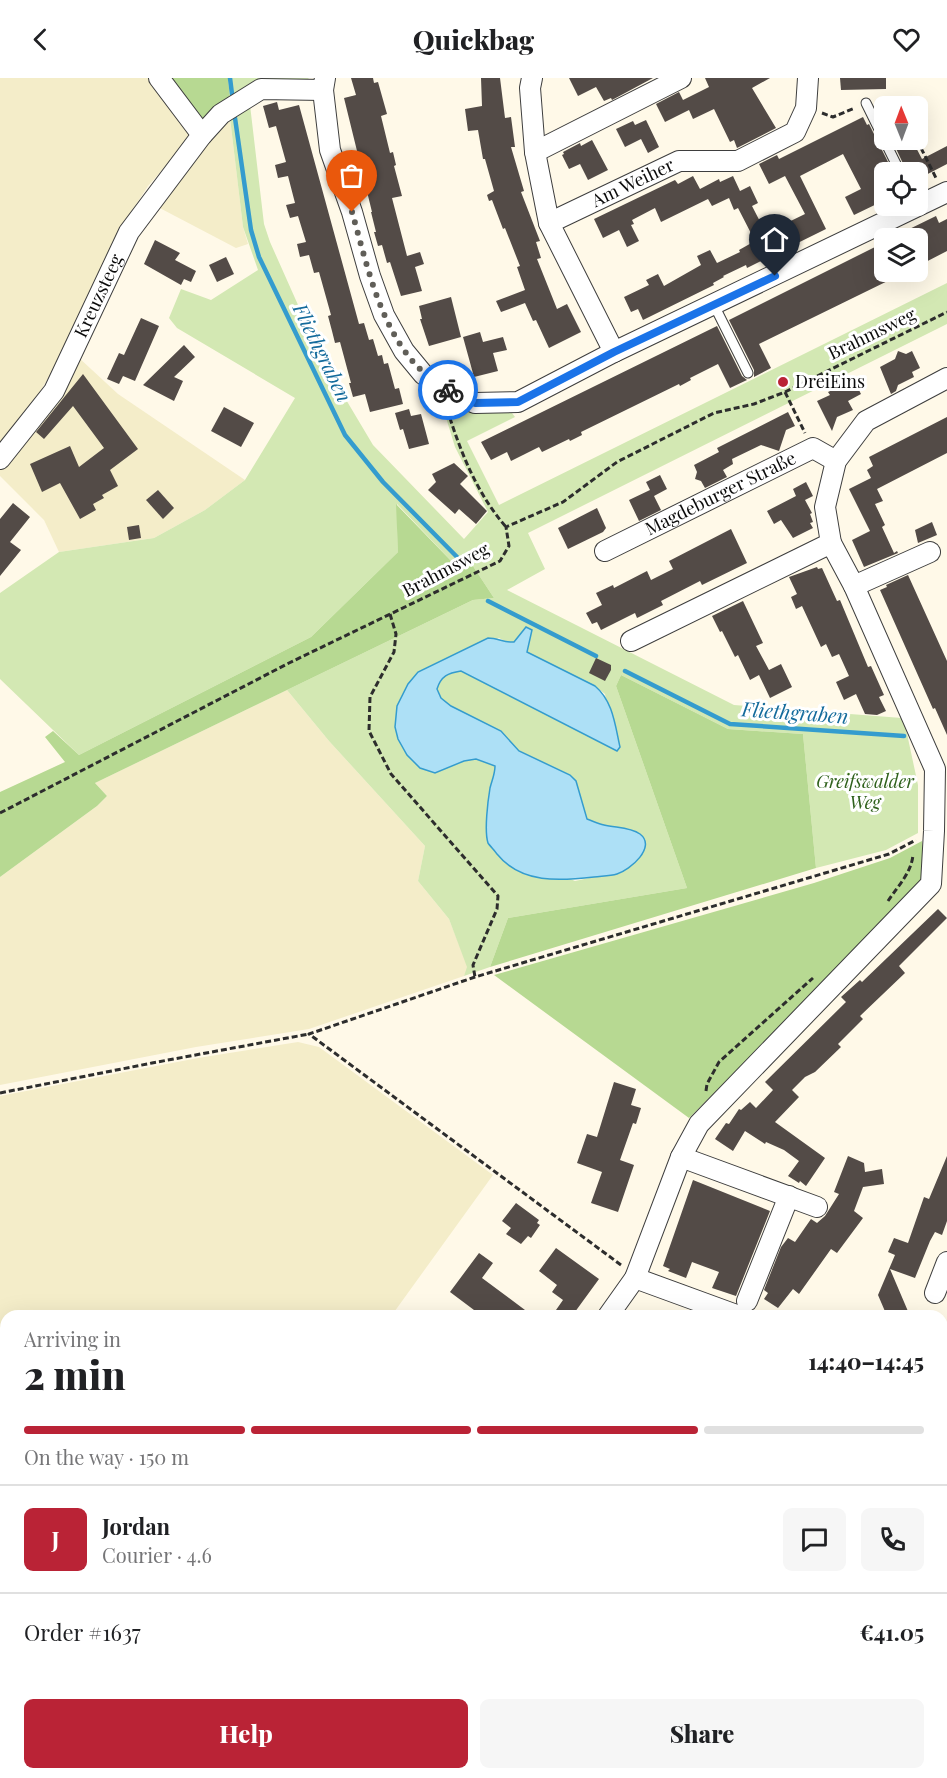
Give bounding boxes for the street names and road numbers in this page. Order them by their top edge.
street label: Am Weiher [587,152,678,212]
street label: Kreuzsteeg [68,249,128,341]
street label: Brahmsweg [824,301,920,365]
street label: Magdeburger Straße [641,445,800,540]
street label: Brahmsweg [398,536,494,602]

